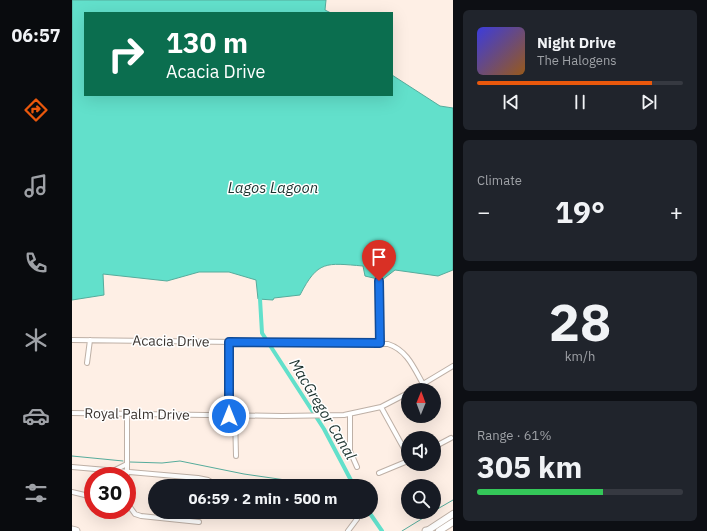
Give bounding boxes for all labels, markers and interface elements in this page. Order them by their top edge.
text: 06:57 [11,24,61,47]
text: 130 m [166,24,248,61]
icon: right [100,28,152,80]
text: Night Drive [537,33,616,52]
text: The Halogens [537,52,617,69]
text: Acacia Drive [166,60,265,83]
icon: previous [500,91,522,113]
icon: pause [569,91,591,113]
icon: next [638,91,660,113]
icon: directions [22,96,50,124]
icon: music [22,172,50,200]
text: Climate [477,172,522,189]
water label: Lagos Lagoon [228,178,318,197]
text: 19° [555,192,605,231]
text: − [477,197,490,226]
text: + [670,197,683,226]
pin [362,240,396,281]
icon: arrive [368,246,390,268]
icon: phone [22,249,50,277]
text: 28 [549,288,611,355]
icon: climate [22,326,50,354]
street label: Acacia Drive [132,331,210,351]
text: km/h [565,348,595,365]
water label: MacGregor Canal [285,355,361,463]
north arrow [401,383,441,423]
map controls [401,383,441,519]
position arrow [208,395,250,437]
icon: car [22,402,50,430]
street label: Royal Palm Drive [84,404,190,424]
text: Range · 61% [477,427,551,444]
button: sound [401,431,441,471]
text: 305 km [477,447,582,486]
speed limit sign: 30 [84,467,136,519]
icon: filters [22,479,50,507]
button: search [401,479,441,519]
text: 06:59 · 2 min · 500 m [189,489,337,508]

